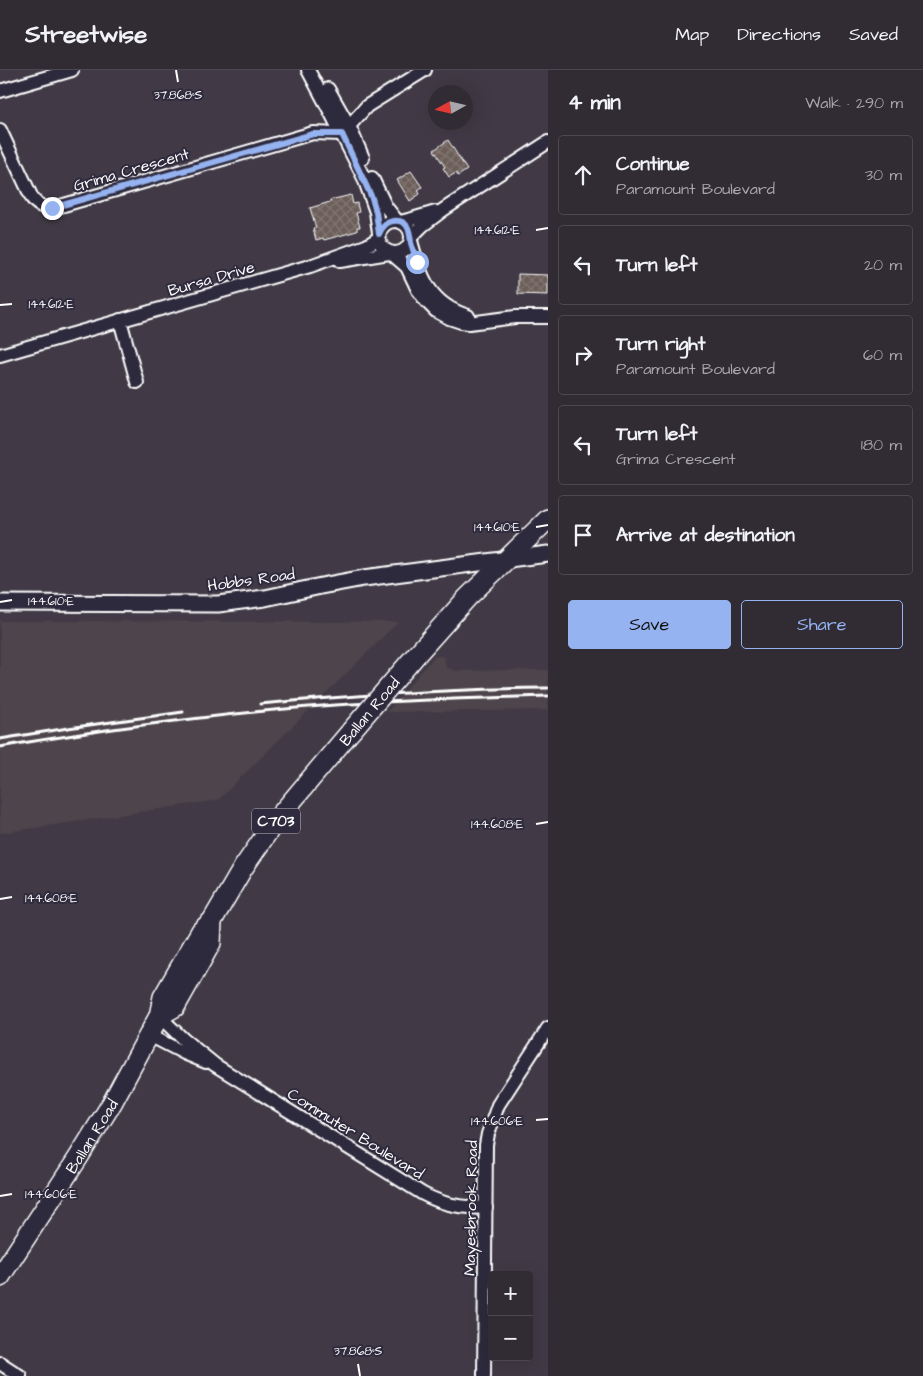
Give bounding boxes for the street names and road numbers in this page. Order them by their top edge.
street label: Grima Crescent [71,143,192,197]
street label: Bursa Drive [165,256,258,302]
street label: Hobbs Road [206,563,296,597]
street label: Ballan Road [334,672,405,751]
road number: C703 [252,808,300,834]
street label: Commuter Boulevard [283,1083,428,1185]
street label: Ballan Road [61,1095,124,1178]
street label: Mayesbrook Road [459,1140,484,1276]

